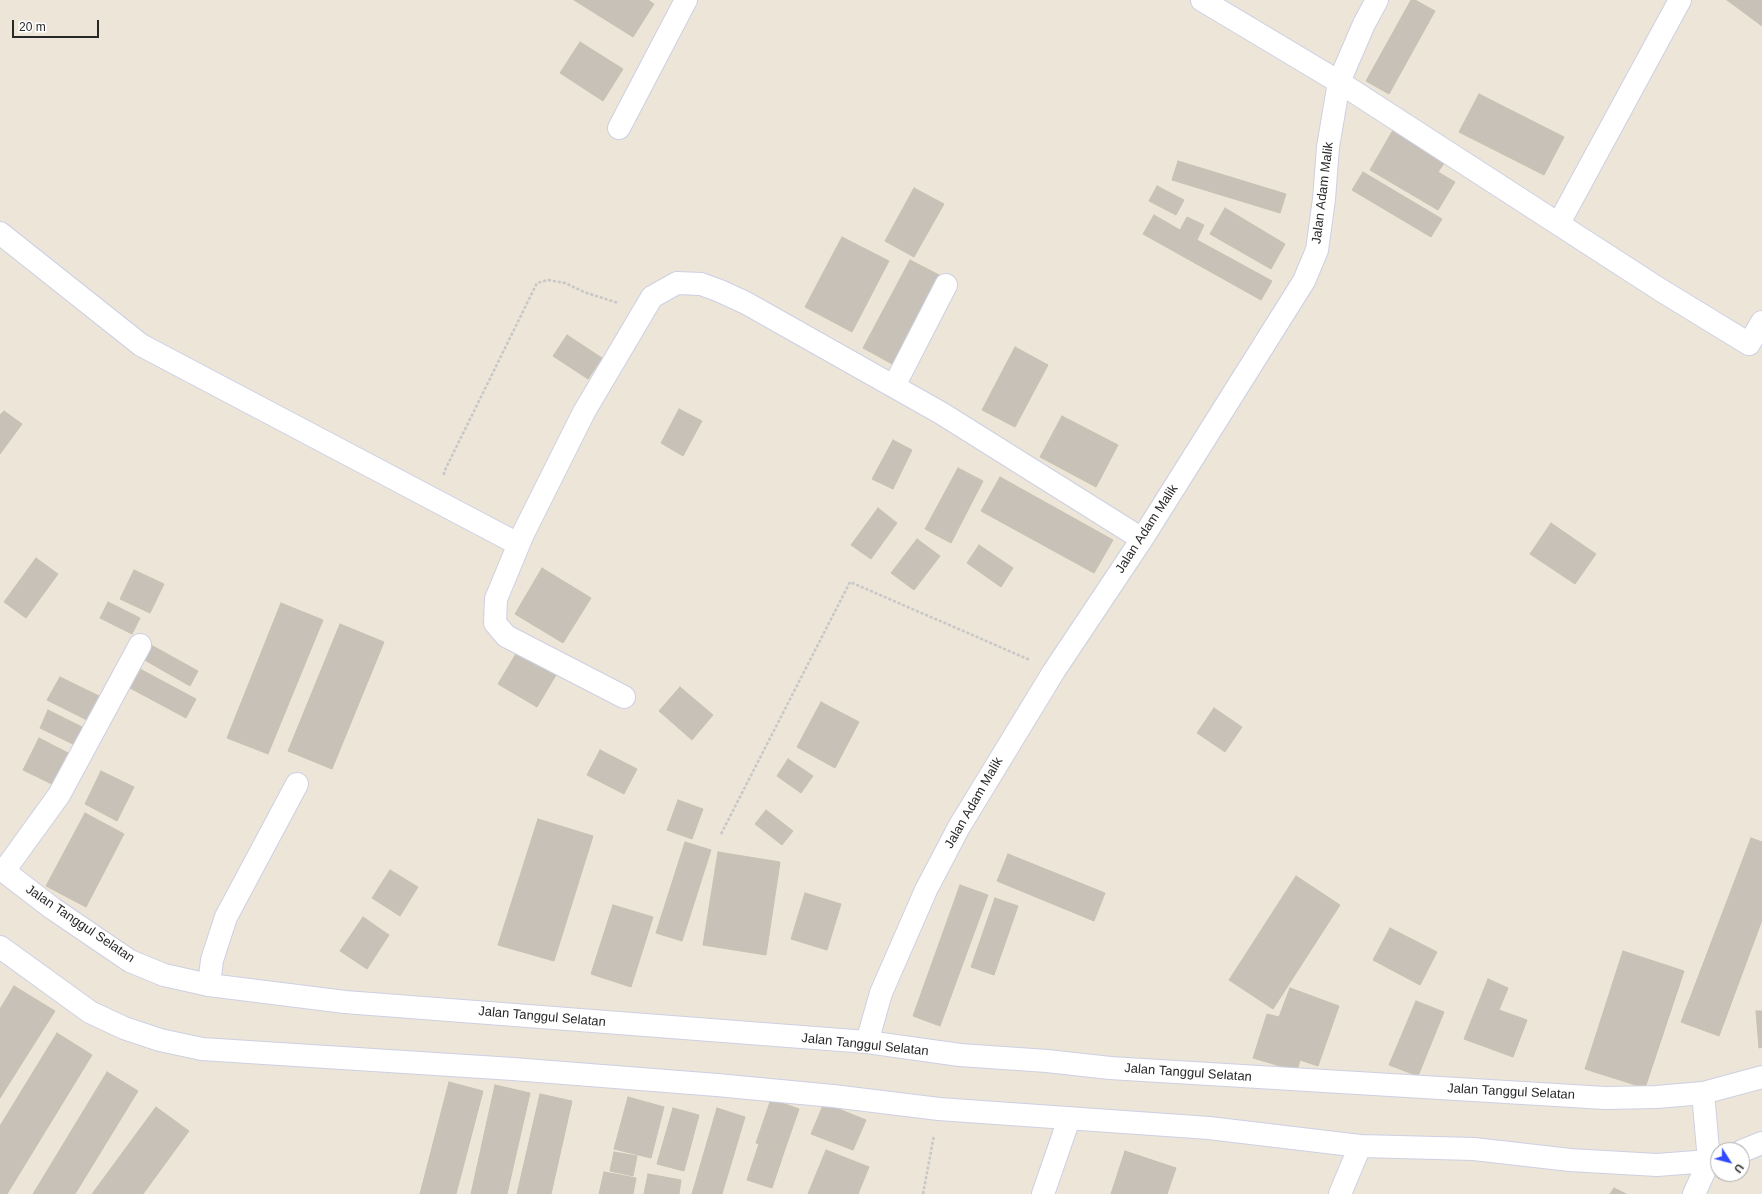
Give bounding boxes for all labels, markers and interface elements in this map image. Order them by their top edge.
scale bar [14,12,101,38]
text: 20 m [19,20,46,34]
street label: Jalan Adam Malik [1309,141,1337,245]
street label: Jalan Adam Malik [1113,482,1181,576]
street label: Jalan Adam Malik [942,755,1006,851]
street label: Jalan Tanggul Selatan [23,882,137,966]
street label: Jalan Tanggul Selatan [478,1004,606,1030]
street label: Jalan Tanggul Selatan [801,1031,929,1059]
street label: Jalan Tanggul Selatan [1124,1061,1252,1085]
street label: Jalan Tanggul Selatan [1447,1081,1575,1103]
north arrow [1710,1142,1750,1182]
text: U [1732,1162,1746,1175]

